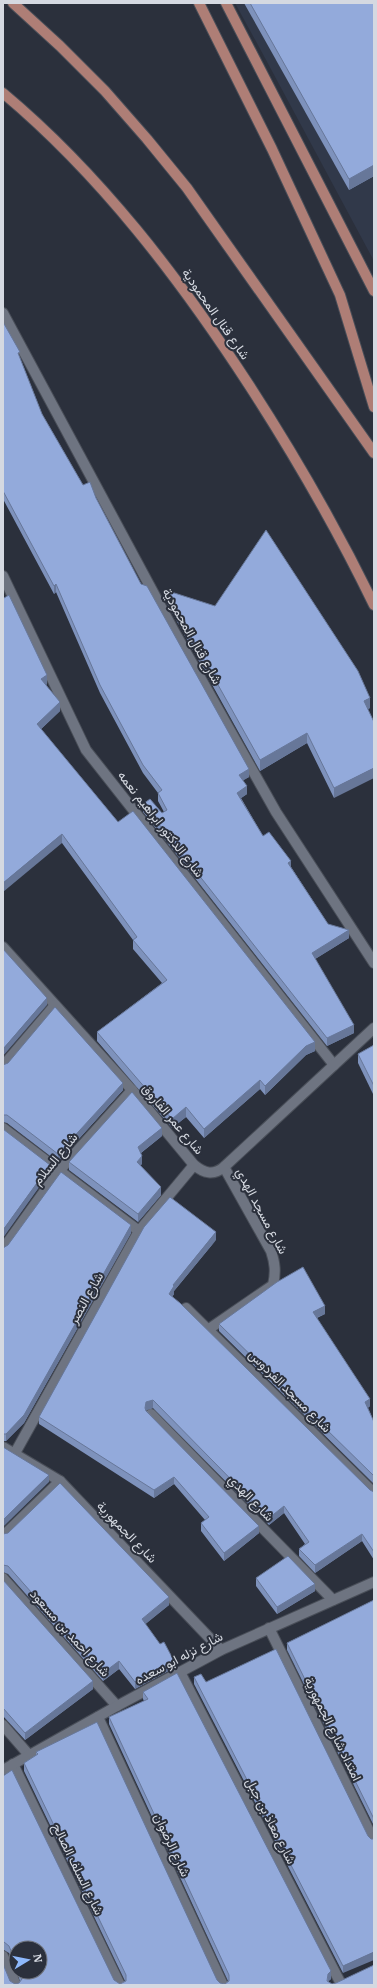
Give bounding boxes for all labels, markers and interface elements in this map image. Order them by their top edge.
street label: شارع قنال المحمودية [177,265,254,363]
street label: شارع قنال المحمودية [158,585,226,688]
street label: شارع الدكتور ابراهيم نعمه [113,767,208,881]
street label: شارع عمر الفاروق [138,1080,208,1158]
street label: شارع السلام [29,1129,82,1189]
street label: شارع مسجد الهدي [230,1165,292,1258]
street label: شارع النصر [64,1269,108,1328]
street label: شارع مسجد الفردوس [244,1346,335,1437]
street label: شارع الهدي [223,1471,277,1526]
street label: شارع الجمهورية [92,1497,161,1567]
street label: شارع احمد بن مسعود [26,1586,114,1681]
street label: شارع نزله ابو سعده [132,1628,226,1689]
street label: امتداد شارع الجمهورية [300,1674,366,1784]
street label: شارع معاذ بن جبل [241,1775,300,1867]
street label: شارع الرضوان [149,1810,194,1880]
street label: شارع السلف الصالح [48,1820,108,1918]
north arrow [8,1940,48,1980]
text: N [30,1953,46,1964]

